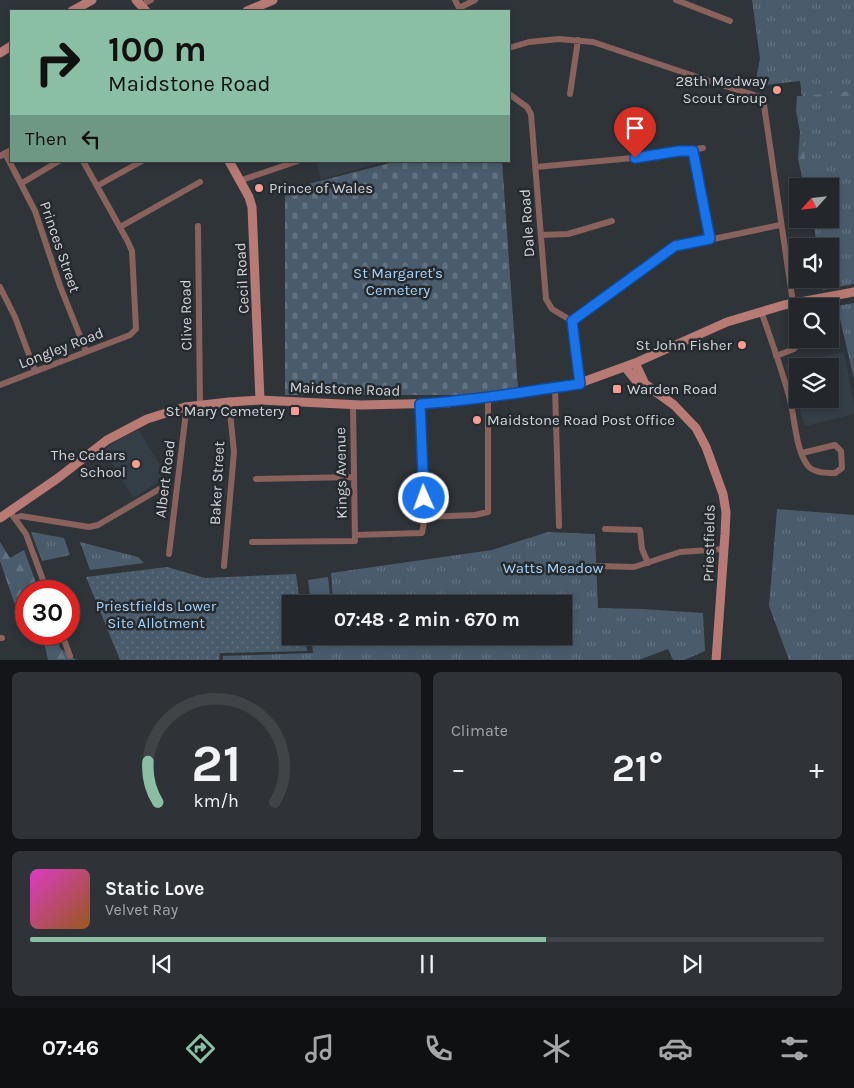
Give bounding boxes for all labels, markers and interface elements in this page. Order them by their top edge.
text: 100 m [108,29,207,70]
icon: right [25,30,90,95]
text: Maidstone Road [108,71,271,97]
place label: 28th Medway Scout Group [675,72,767,107]
marker: 28th Medway Scout Group [771,84,783,96]
pin [614,107,656,158]
icon: arrive [621,114,649,142]
icon: left [77,125,105,153]
text: Then [25,128,67,150]
north arrow [789,178,839,228]
map controls [789,178,839,408]
place label: Prince of Wales [269,179,373,197]
marker: Prince of Wales [253,182,265,194]
street label: Dale Road [516,188,538,258]
street label: Princes Street [36,199,84,295]
button: sound [789,238,839,288]
street label: Cecil Road [231,242,253,314]
park label: St Margaret's Cemetery [353,264,443,299]
street label: Clive Road [176,279,196,351]
button: search [789,298,839,348]
street label: Longley Road [16,324,106,372]
place label: St John Fisher [635,336,733,354]
marker: St John Fisher [736,339,748,351]
button: layers [789,358,839,408]
street label: Maidstone Road [289,378,401,400]
place label: Warden Road [627,380,717,398]
marker: Warden Road [611,383,623,395]
place label: St Mary Cemetery [165,402,285,420]
marker: St Mary Cemetery [289,405,301,417]
place label: Maidstone Road Post Office [487,411,675,429]
marker: Maidstone Road Post Office [471,414,483,426]
street label: Kings Avenue [331,427,351,519]
street label: Albert Road [151,439,179,519]
street label: Baker Street [206,440,228,525]
place label: The Cedars School [51,446,126,481]
marker: The Cedars School [130,458,142,470]
position arrow [397,471,449,523]
street label: Priestfields [699,504,719,582]
park label: Watts Meadow [503,559,603,577]
speed limit sign: 30 [15,580,80,645]
park label: Priestfields Lower Site Allotment [96,597,217,632]
text: 07:48 · 2 min · 670 m [334,609,520,631]
text: Climate [451,721,508,740]
text: 21 [192,733,242,794]
text: 21° [612,746,663,791]
text: − [451,752,466,785]
text: + [809,752,824,785]
text: km/h [194,791,239,812]
text: Static Love [105,878,204,900]
text: Velvet Ray [105,900,178,919]
icon: previous [148,950,176,978]
icon: pause [413,950,441,978]
icon: next [678,950,706,978]
icon: directions [183,1031,218,1066]
icon: music [302,1031,337,1066]
icon: phone [421,1031,456,1066]
icon: climate [539,1031,574,1066]
icon: car [658,1031,693,1066]
icon: filters [777,1031,812,1066]
text: 07:46 [42,1035,99,1061]

